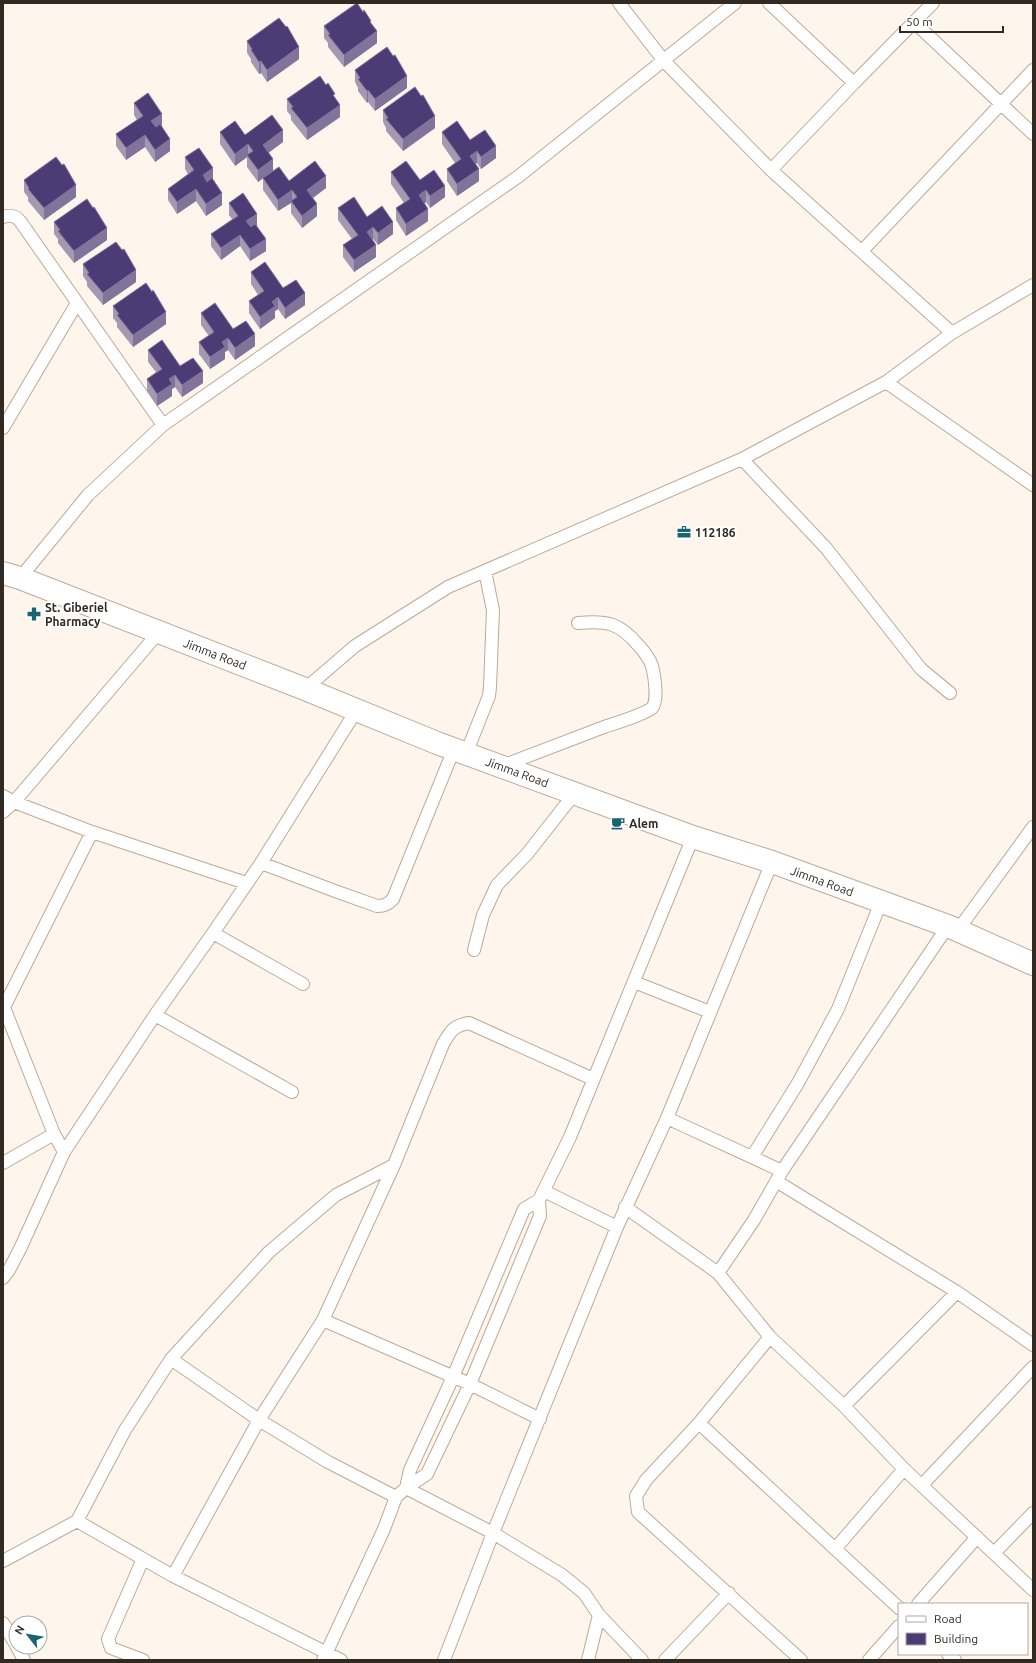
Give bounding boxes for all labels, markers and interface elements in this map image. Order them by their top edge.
scale bar [900,8,1003,34]
text: 50 m [906,15,933,28]
office icon: 112186 [676,524,692,540]
place label: 112186 [695,526,736,539]
place label: St. Giberiel Pharmacy [45,601,108,628]
pharmacy icon: St. Giberiel Pharmacy [26,606,42,622]
street label: Jimma Road [182,636,248,672]
street label: Jimma Road [484,755,550,789]
cafe icon: Alem [610,815,626,831]
place label: Alem [629,817,658,830]
street label: Jimma Road [789,864,855,898]
legend [898,1603,1028,1655]
text: Road [934,1612,962,1625]
north arrow [8,1615,48,1655]
text: N [12,1623,27,1636]
text: Building [934,1632,978,1645]

